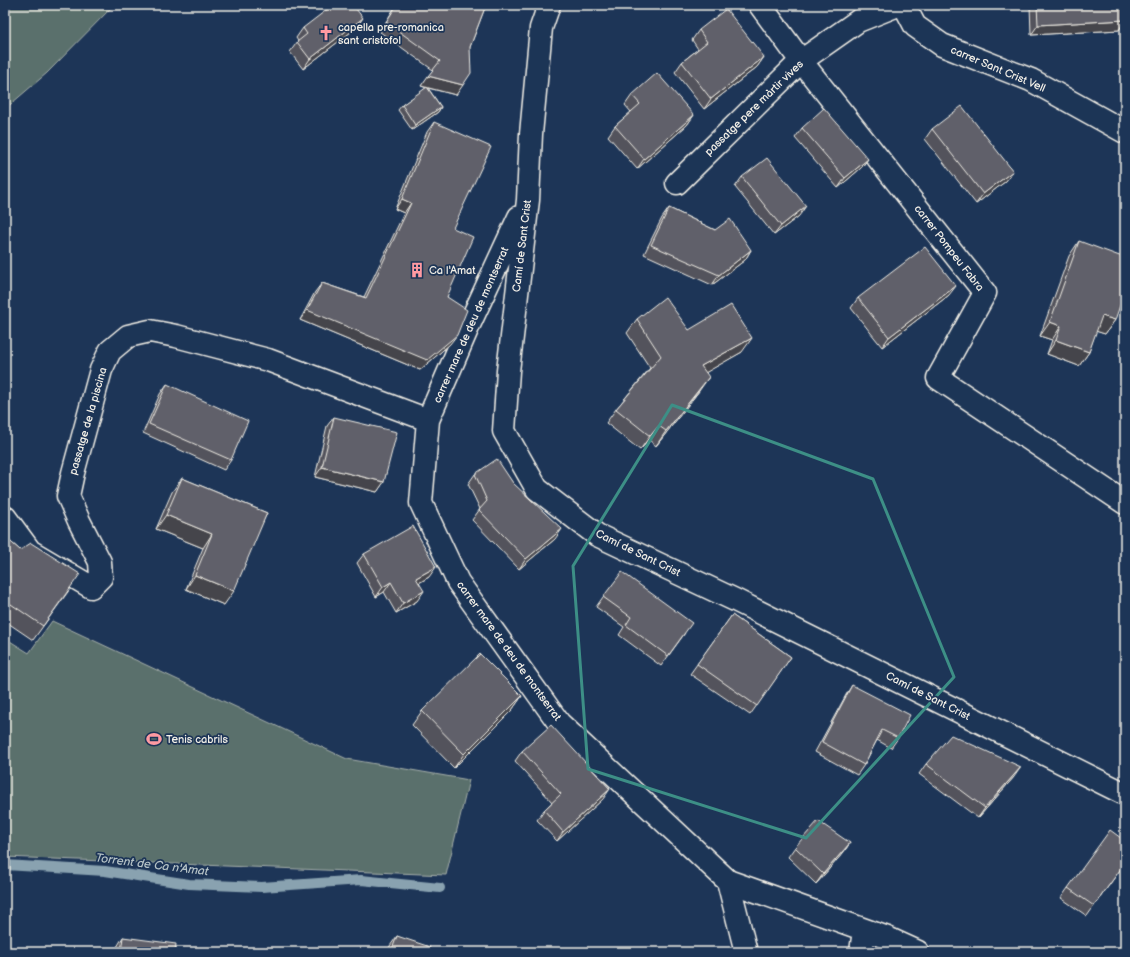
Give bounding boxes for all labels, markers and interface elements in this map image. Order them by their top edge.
place label: capella pre-romanica sant cristofol [338,21,444,47]
church icon: capella pre-romanica sant cristofol [317,24,335,42]
street label: carrer Sant Crist Vell [949,43,1047,95]
street label: passatge pere màrtir vives [702,57,806,158]
street label: Camí de Sant Crist [510,198,534,293]
street label: carrer Pompeu Fabra [911,202,987,294]
street label: carrer mare de deu de montserrat [431,244,512,405]
building icon: Ca l'Amat [408,261,426,279]
place label: Ca l'Amat [429,264,476,277]
street label: passatge de la piscina [66,366,110,476]
street label: Camí de Sant Crist [593,527,683,579]
street label: carrer mare de deu de montserrat [454,579,564,724]
street label: Camí de Sant Crist [884,669,973,723]
sports icon: Tenis cabrils [145,730,163,748]
place label: Tenis cabrils [166,733,228,746]
water label: Torrent de Ca n'Amat [95,851,210,879]

